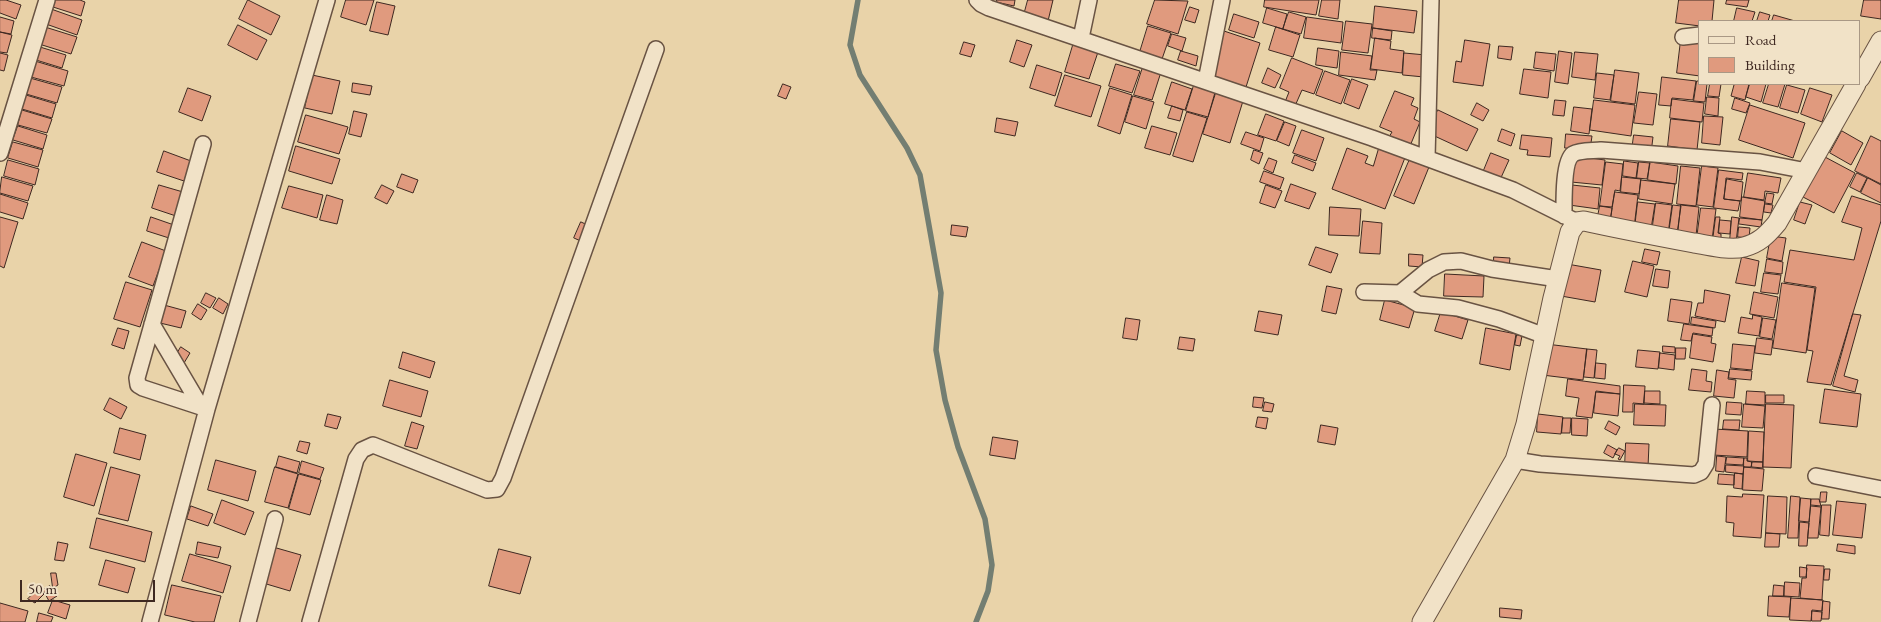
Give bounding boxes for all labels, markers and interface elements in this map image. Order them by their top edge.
legend [1698,20,1861,85]
text: Road [1745,30,1776,49]
text: Building [1745,55,1795,74]
scale bar [22,570,158,602]
text: 50 m [28,579,57,598]

